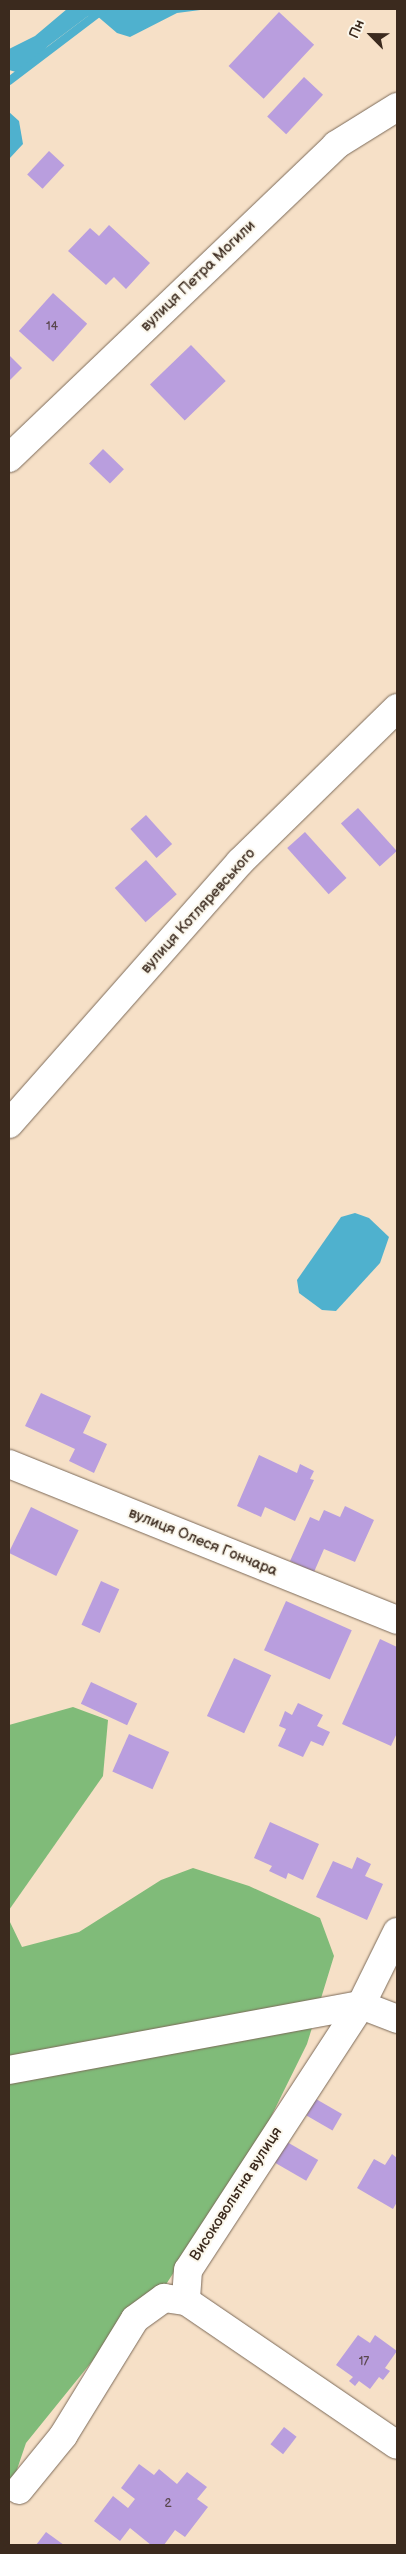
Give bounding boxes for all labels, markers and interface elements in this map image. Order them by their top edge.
north arrow [346,10,396,60]
text: Пн [345,17,368,41]
street label: вулиця Петра Могили [137,217,259,335]
house number: 14 [46,320,58,334]
street label: вулиця Котляревського [137,845,259,977]
street label: вулиця Олеся Гончара [126,1504,280,1580]
street label: Високовольтна вулиця [186,2124,286,2264]
house number: 17 [359,2355,369,2369]
house number: 2 [164,2497,172,2511]

